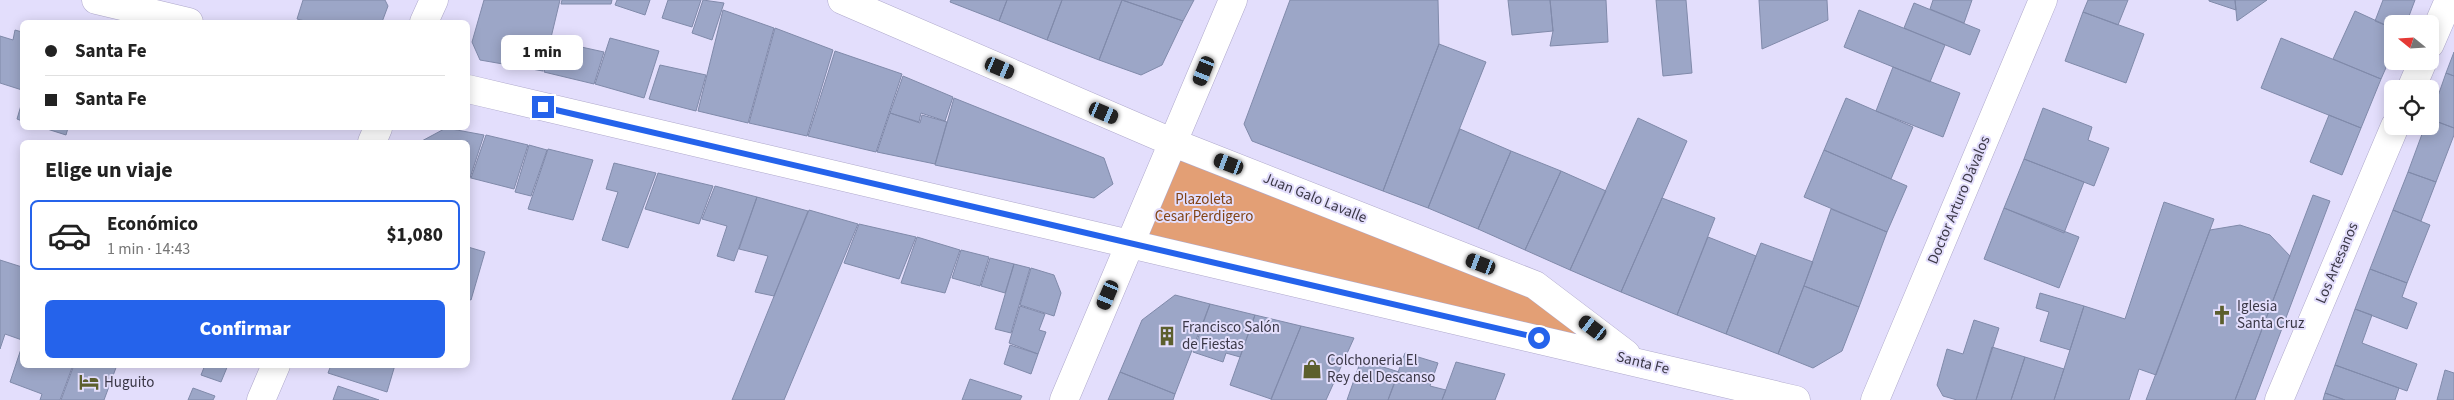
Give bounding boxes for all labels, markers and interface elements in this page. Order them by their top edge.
north arrow [2384,15,2439,70]
map controls [2384,15,2439,135]
callout: 1 min [502,34,584,70]
text: Santa Fe [75,38,147,65]
text: 1 min [522,41,562,63]
car [1191,54,1216,88]
car [983,55,1016,81]
button: locate [2384,80,2439,135]
text: Santa Fe [75,86,147,113]
route end [532,96,554,118]
car [1087,100,1120,126]
street label: Doctor Arturo Dávalos [1923,133,1995,267]
car [1212,152,1245,176]
text: Elige un viaje [45,154,173,186]
street label: Juan Galo Lavalle [1260,168,1370,228]
park label: Plazoleta Cesar Perdigero [1155,189,1253,227]
text: Económico [107,211,198,238]
icon: car [47,213,92,258]
street label: Los Artesanos [2310,219,2364,307]
text: $1,080 [386,222,443,249]
text: 1 min · 14:43 [107,238,190,260]
car [1464,252,1497,276]
car [1095,278,1120,312]
place label: Iglesia Santa Cruz [2237,296,2304,334]
button: Confirmar [45,300,445,358]
church icon: Iglesia Santa Cruz [2211,304,2233,326]
car [1576,313,1609,343]
place label: Francisco Salón de Fiestas [1182,317,1280,355]
building icon: Francisco Salón de Fiestas [1156,325,1178,347]
route start [1528,327,1550,349]
street label: Santa Fe [1614,346,1672,380]
place label: Colchoneria El Rey del Descanso [1327,350,1435,388]
shop icon: Colchoneria El Rey del Descanso [1301,358,1323,380]
hotel icon: Huguito [78,371,100,393]
place label: Huguito [104,372,154,393]

